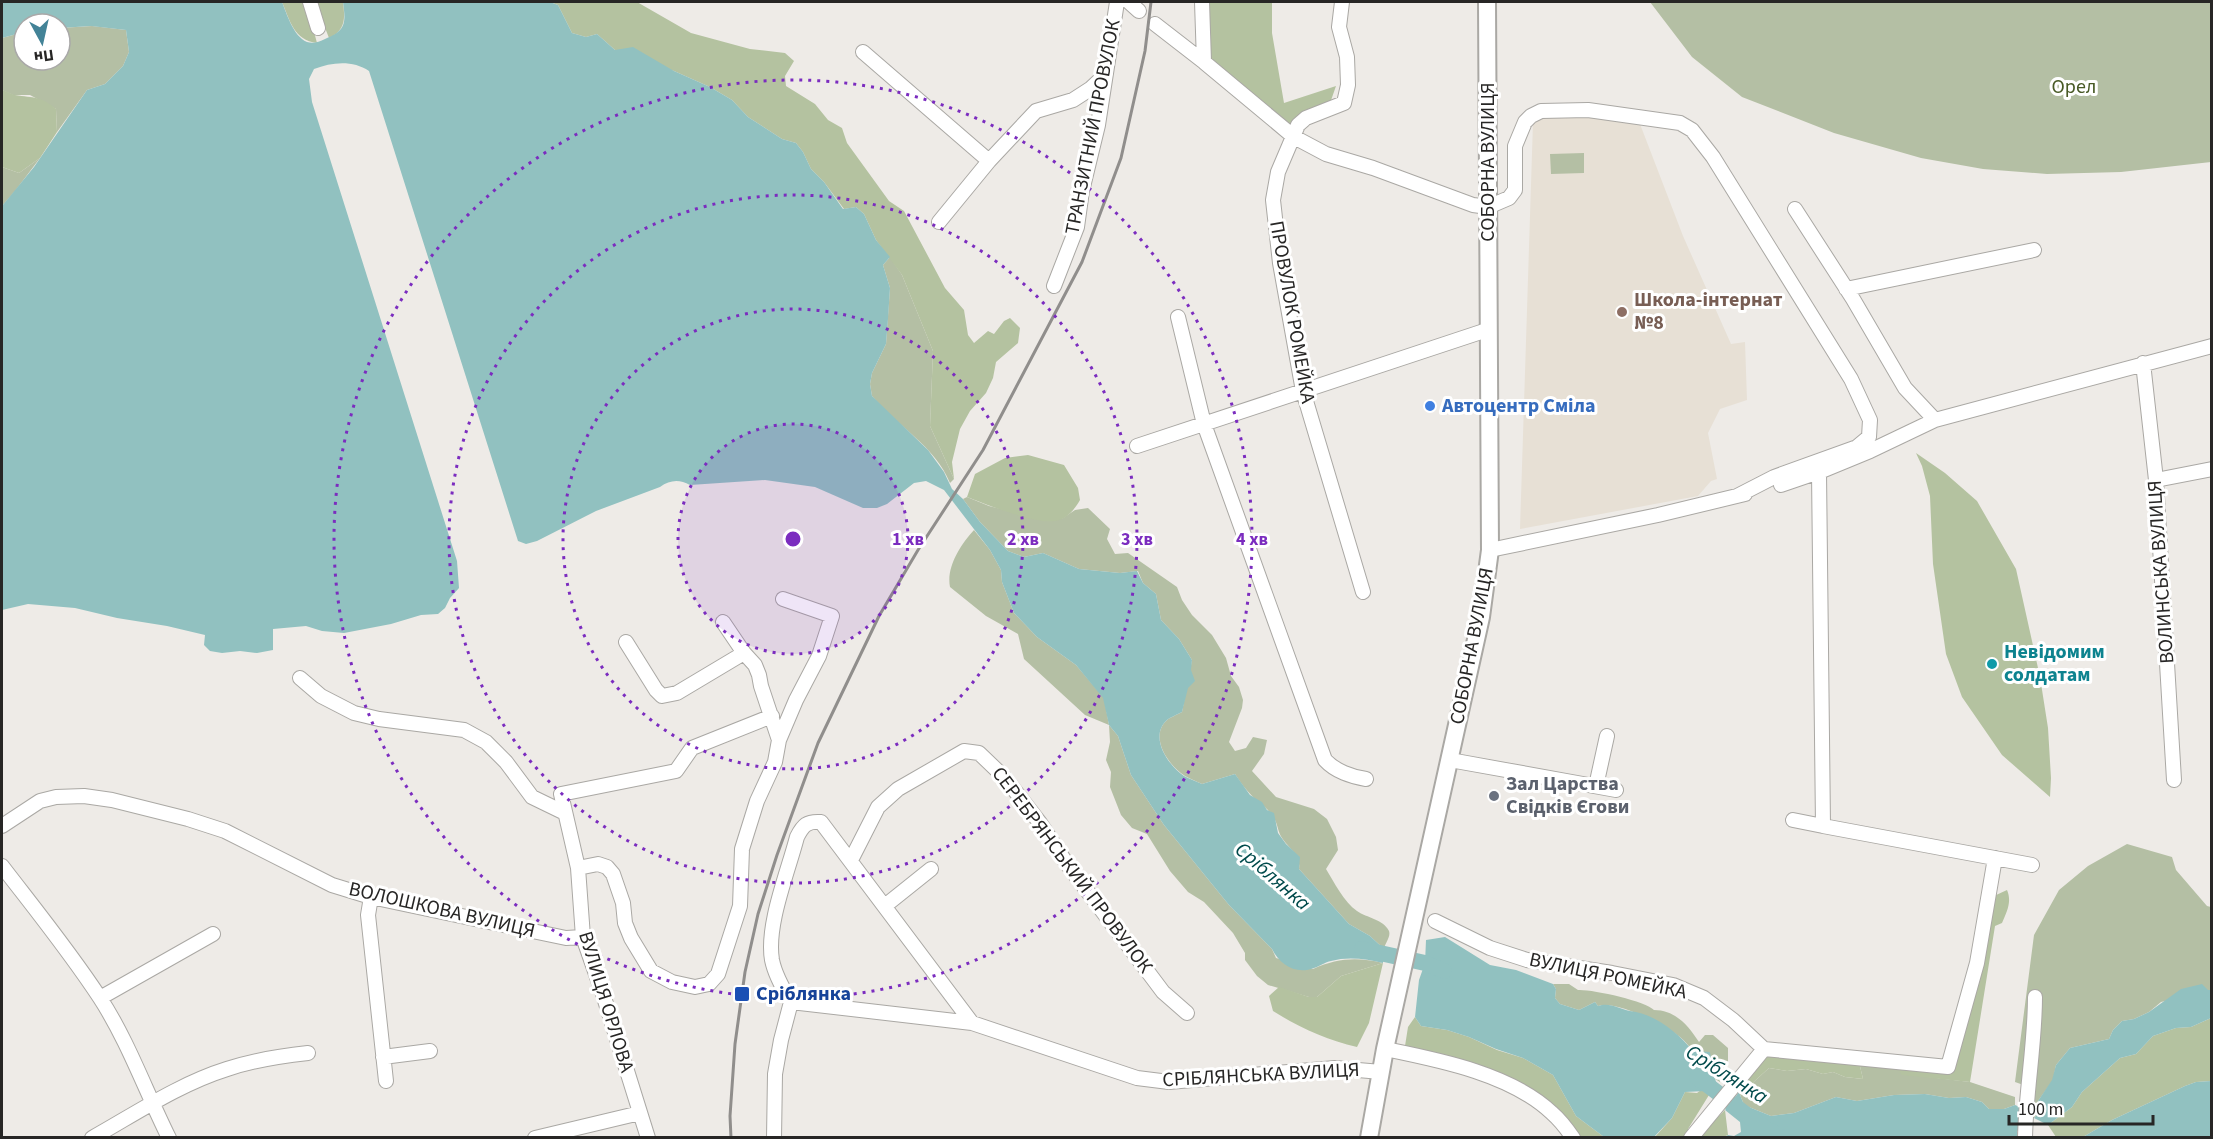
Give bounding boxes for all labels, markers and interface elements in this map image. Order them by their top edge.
north arrow [12,12,72,72]
street label: ТРАНЗИТНИЙ ПРОВУЛОК [1058,16,1128,237]
text: Пн [33,44,55,68]
park label: Орел [2052,73,2096,101]
street label: СОБОРНА ВУЛИЦЯ [1474,82,1502,242]
street label: ПРОВУЛОК РОМЕЙКА [1262,218,1322,406]
place label: Школа-інтернат №8 [1634,286,1783,337]
marker: Школа-інтернат №8 [1615,305,1629,319]
place label: Автоцентр Сміла [1441,392,1596,420]
marker: Автоцентр Сміла [1423,399,1437,413]
street label: ВОЛИНСЬКА ВУЛИЦЯ [2141,479,2181,665]
text: 1 хв [892,527,924,552]
text: 2 хв [1007,527,1039,552]
text: 3 хв [1121,527,1153,552]
text: 4 хв [1236,527,1268,552]
centre of rings [783,529,803,549]
street label: СОБОРНА ВУЛИЦЯ [1443,565,1501,727]
place label: Невідомим солдатам [2004,638,2105,689]
marker: Невідомим солдатам [1985,657,1999,671]
street label: СЕРЕБРЯНСЬКИЙ ПРОВУЛОК [985,761,1159,979]
place label: Зал Царства Свідків Єгови [1506,770,1629,821]
marker: Зал Царства Свідків Єгови [1487,789,1501,803]
water label: Сріблянка [1228,835,1318,917]
street label: ВОЛОШКОВА ВУЛИЦЯ [346,875,538,945]
street label: ВУЛИЦЯ ОРЛОВА [571,928,641,1076]
street label: ВУЛИЦЯ РОМЕЙКА [1527,946,1689,1006]
place label: Сріблянка [756,980,851,1008]
marker: Сріблянка [733,985,751,1003]
water label: Сріблянка [1680,1037,1774,1111]
street label: СРІБЛЯНСЬКА ВУЛИЦЯ [1162,1056,1360,1094]
scale bar [2009,1088,2153,1126]
text: 100 m [2018,1097,2063,1122]

